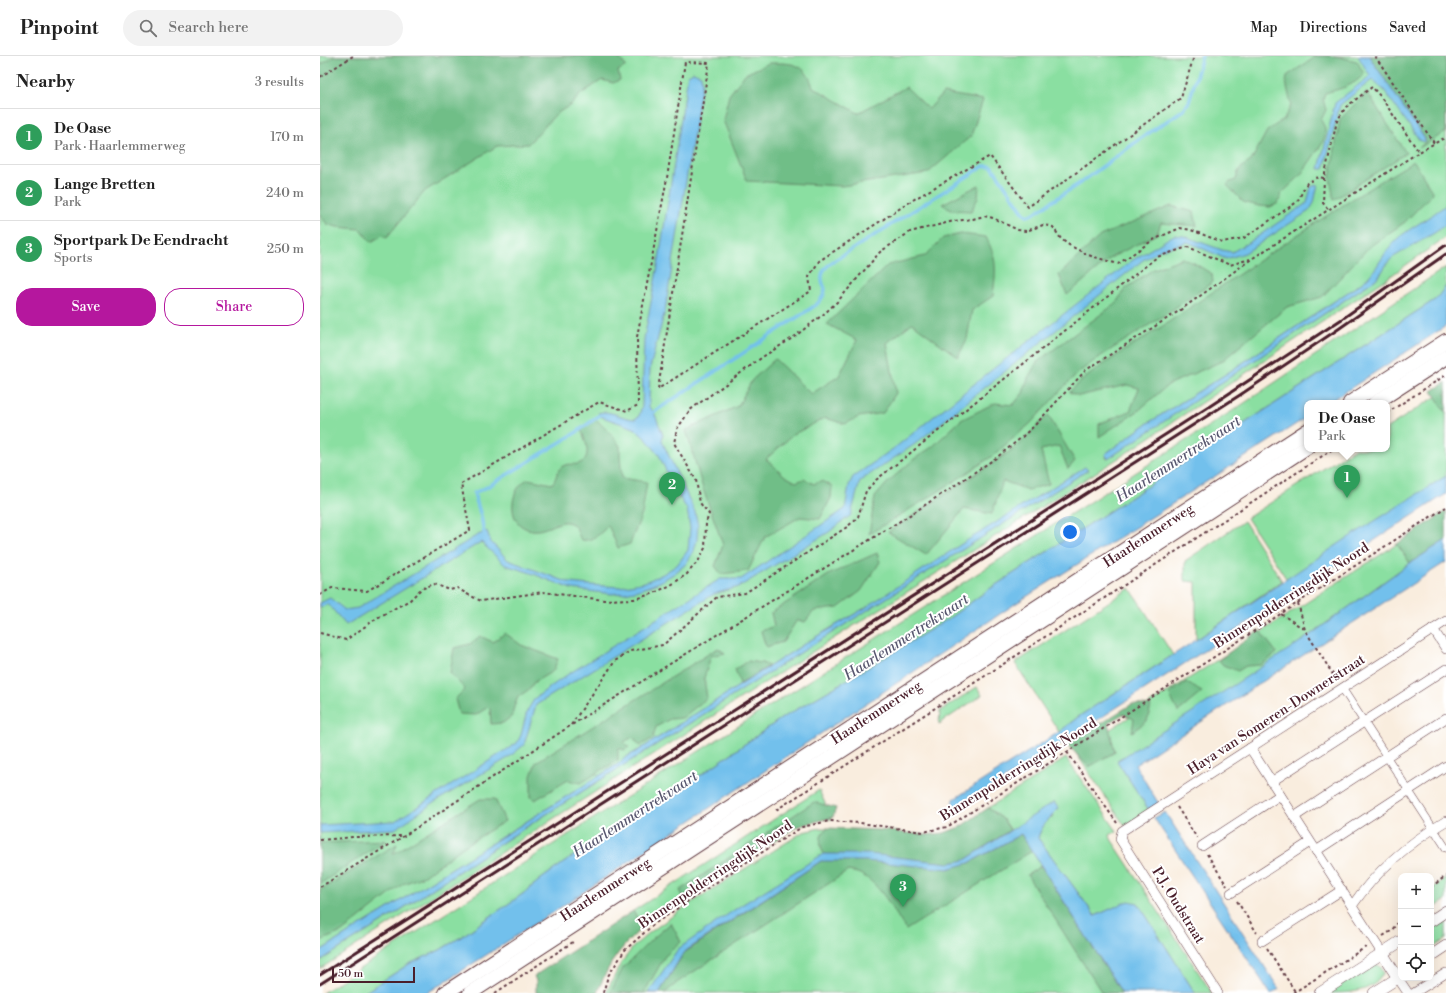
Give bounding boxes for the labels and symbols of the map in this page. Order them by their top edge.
water label: Haarlemmertrekvaart [1111,411,1245,507]
pin: 1 [1334,465,1360,498]
pin: 2 [659,472,685,505]
street label: Haarlemmerweg [1100,499,1198,572]
your location [1060,522,1080,542]
street label: Binnenpolderringdijk Noord [1210,539,1373,653]
water label: Haarlemmertrekvaart [839,589,973,685]
street label: Haya van Someren-Downerstraat [1184,651,1369,779]
street label: Haarlemmerweg [828,676,926,749]
street label: Binnenpolderringdijk Noord [936,714,1100,826]
water label: Haarlemmertrekvaart [568,766,702,862]
street label: Binnenpolderringdijk Noord [634,817,796,934]
street label: Haarlemmerweg [557,853,655,926]
street label: P.J. Oudstraat [1148,864,1209,947]
pin: 3 [890,874,916,907]
scale bar [332,965,415,984]

